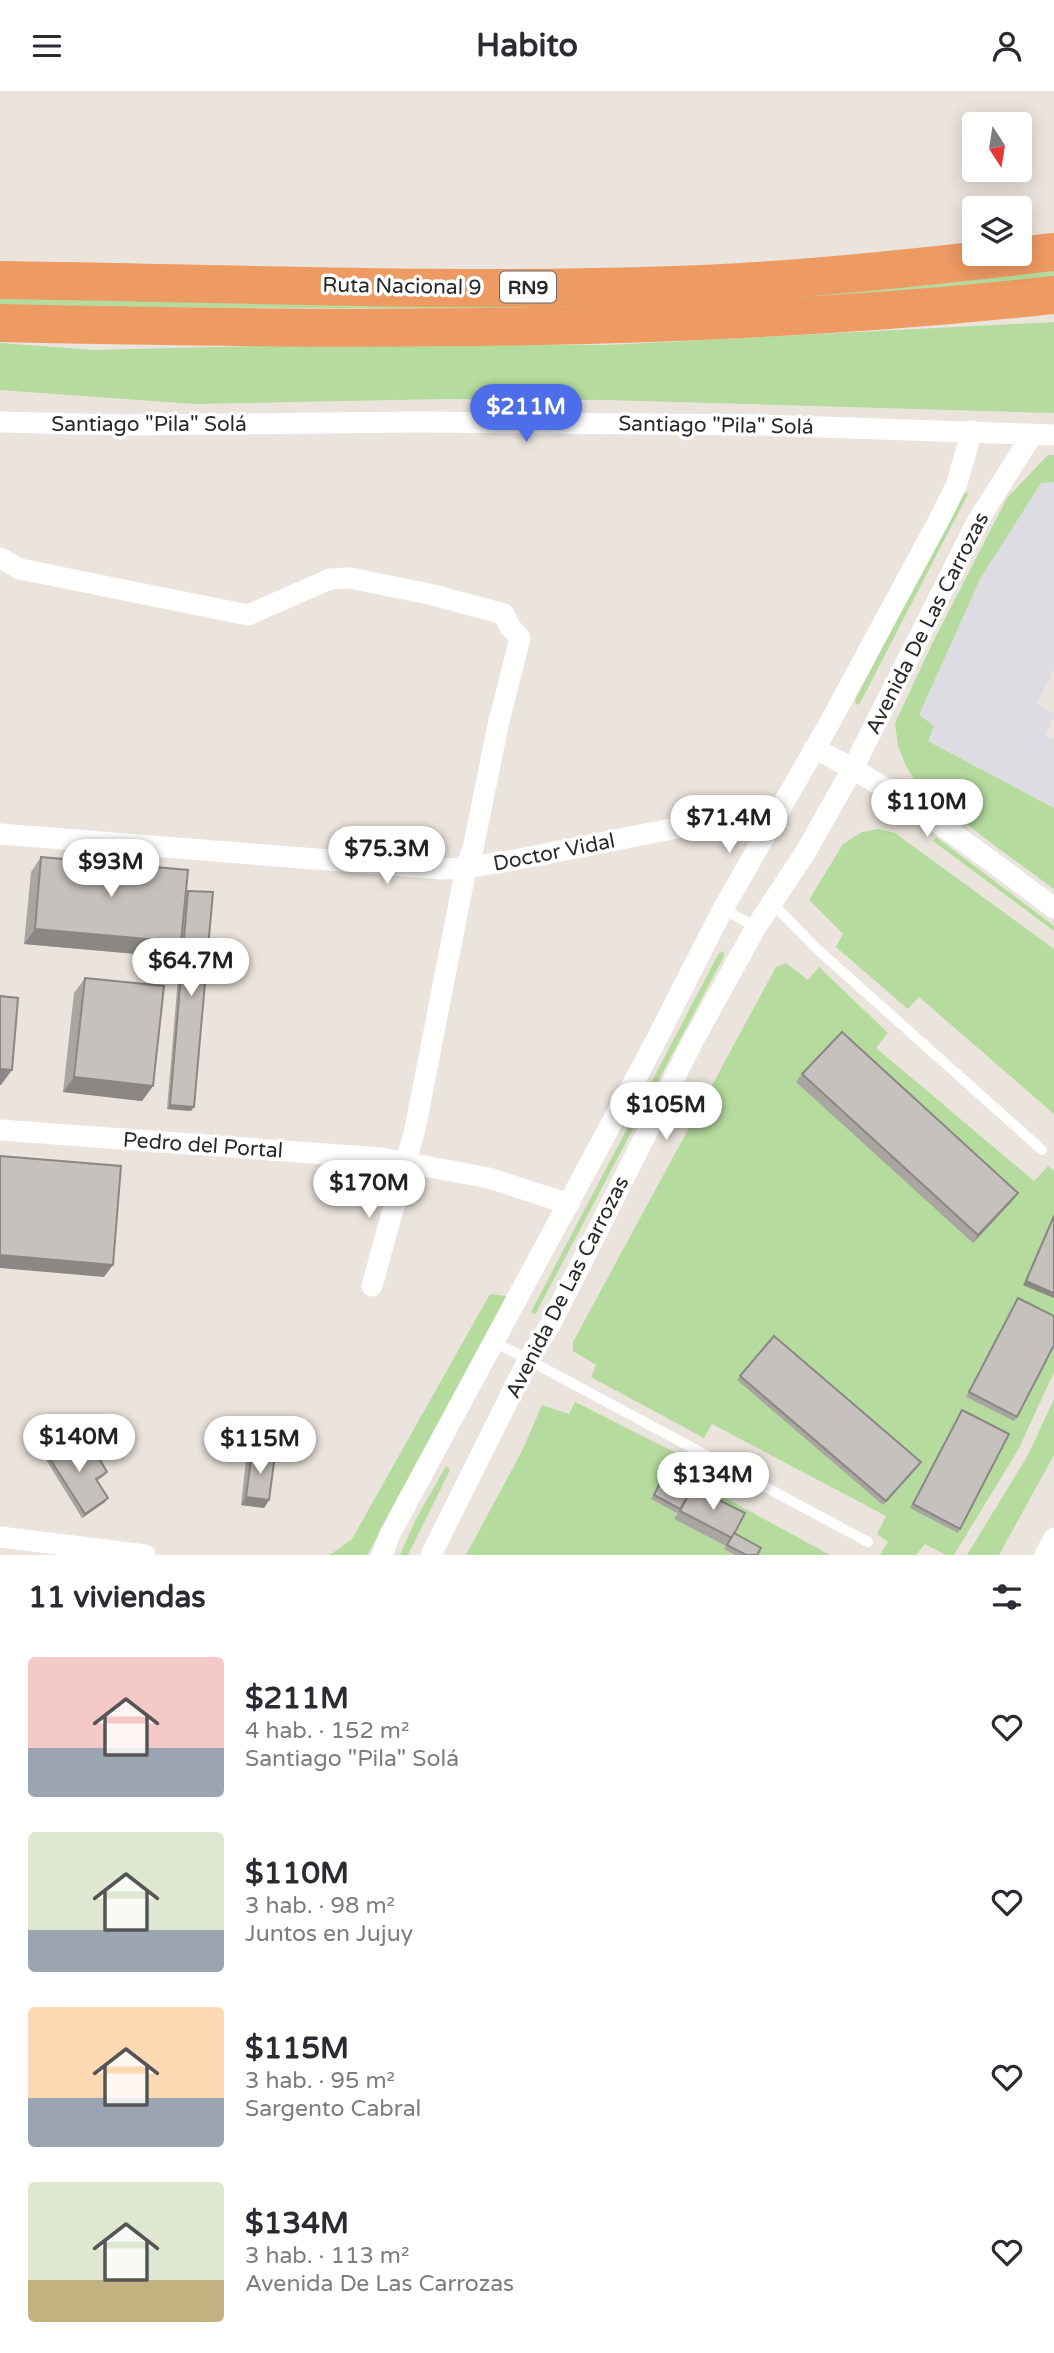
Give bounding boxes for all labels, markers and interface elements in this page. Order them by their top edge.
icon: menu [28,27,66,65]
text: Habito [476,27,578,65]
icon: person [988,27,1026,65]
north arrow [962,112,1032,182]
map controls [962,112,1032,266]
button: layers [962,196,1032,266]
road number: RN9 [500,271,556,303]
street label: Ruta Nacional 9 [322,273,482,300]
pin: $211M [477,385,575,444]
text: $211M [486,393,566,421]
street label: Santiago "Pila" Solá [618,411,814,440]
street label: Santiago "Pila" Solá [51,412,247,437]
street label: Avenida De Las Carrozas [861,508,994,738]
pin: $110M [878,779,976,839]
text: $110M [887,788,967,816]
pin: $71.4M [672,795,786,855]
text: $71.4M [686,804,772,832]
pin: $75.3M [330,827,444,886]
street label: Doctor Vidal [491,828,617,877]
text: $75.3M [344,835,430,863]
pin: $93M [70,839,152,899]
text: $93M [78,848,144,876]
pin: $64.7M [134,939,248,998]
text: $64.7M [148,947,234,975]
pin: $105M [617,1083,715,1142]
text: $105M [626,1091,706,1119]
street label: Pedro del Portal [122,1127,284,1164]
pin: $170M [320,1161,418,1220]
text: $170M [329,1169,409,1197]
street label: Avenida De Las Carrozas [501,1172,634,1402]
pin: $140M [30,1415,128,1474]
pin: $115M [211,1417,309,1476]
text: $140M [39,1423,119,1451]
text: $115M [220,1425,300,1453]
pin: $134M [664,1453,762,1512]
text: $134M [673,1461,753,1489]
icon: filters [988,1578,1026,1616]
text: 11 viviendas [28,1579,206,1616]
text: $211M [245,1680,349,1717]
icon: home [84,1685,168,1769]
icon: heart [988,1708,1026,1746]
text: 4 hab. · 152 m² [245,1717,410,1745]
text: Santiago "Pila" Solá [245,1745,459,1773]
text: $110M [245,1855,349,1892]
icon: home [84,1860,168,1944]
icon: heart [988,1883,1026,1921]
text: 3 hab. · 98 m² [245,1892,395,1920]
text: Juntos en Jujuy [245,1920,413,1948]
text: $115M [245,2030,349,2067]
icon: home [84,2035,168,2119]
icon: heart [988,2058,1026,2096]
text: 3 hab. · 95 m² [245,2067,395,2095]
text: Sargento Cabral [245,2095,421,2123]
text: $134M [245,2205,349,2242]
icon: home [84,2210,168,2294]
icon: heart [988,2233,1026,2271]
text: 3 hab. · 113 m² [245,2242,410,2270]
text: Avenida De Las Carrozas [245,2270,514,2298]

